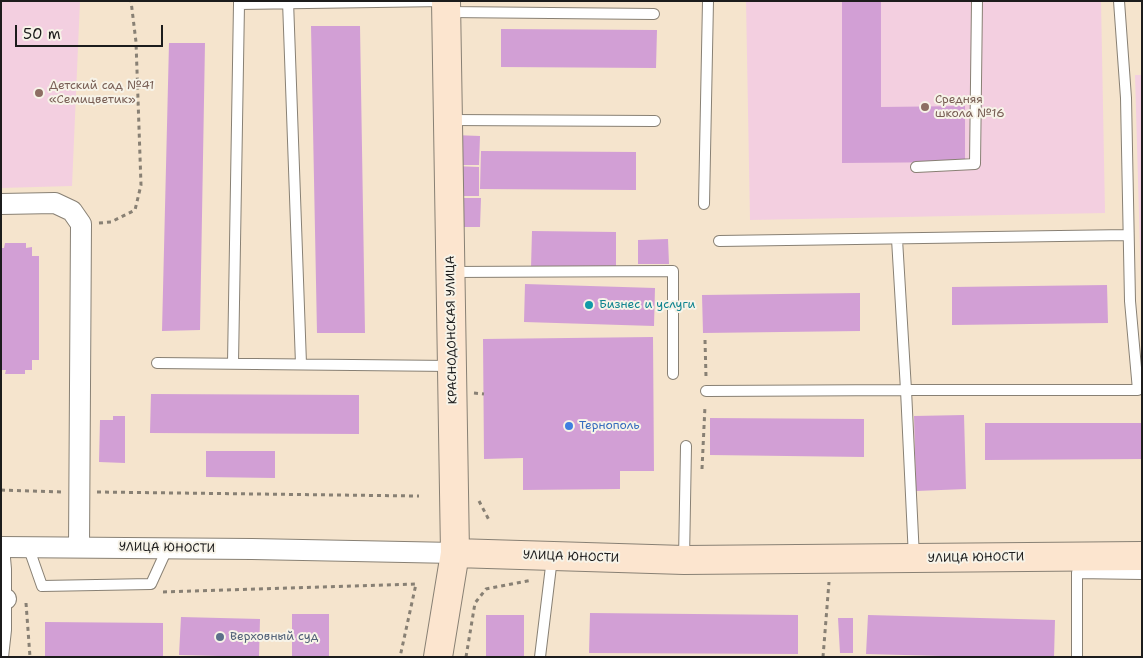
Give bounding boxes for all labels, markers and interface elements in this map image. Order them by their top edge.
scale bar [18,15,165,47]
text: 50 m [23,24,61,44]
place label: Детский сад №41 «Семицветик» [49,79,154,107]
marker: Детский сад №41 «Семицветик» [33,87,45,99]
place label: Средняя школа №16 [935,93,1005,121]
marker: Средняя школа №16 [919,101,931,113]
street label: КРАСНОДОНСКАЯ УЛИЦА [444,256,460,404]
place label: Бизнес и услуги [599,298,695,312]
marker: Бизнес и услуги [583,299,595,311]
place label: Тернополь [579,419,639,433]
marker: Тернополь [563,420,575,432]
street label: УЛИЦА ЮНОСТИ [119,540,215,556]
street label: УЛИЦА ЮНОСТИ [523,548,619,566]
street label: УЛИЦА ЮНОСТИ [928,550,1024,566]
place label: Верховный суд [230,630,318,644]
marker: Верховный суд [214,631,226,643]

